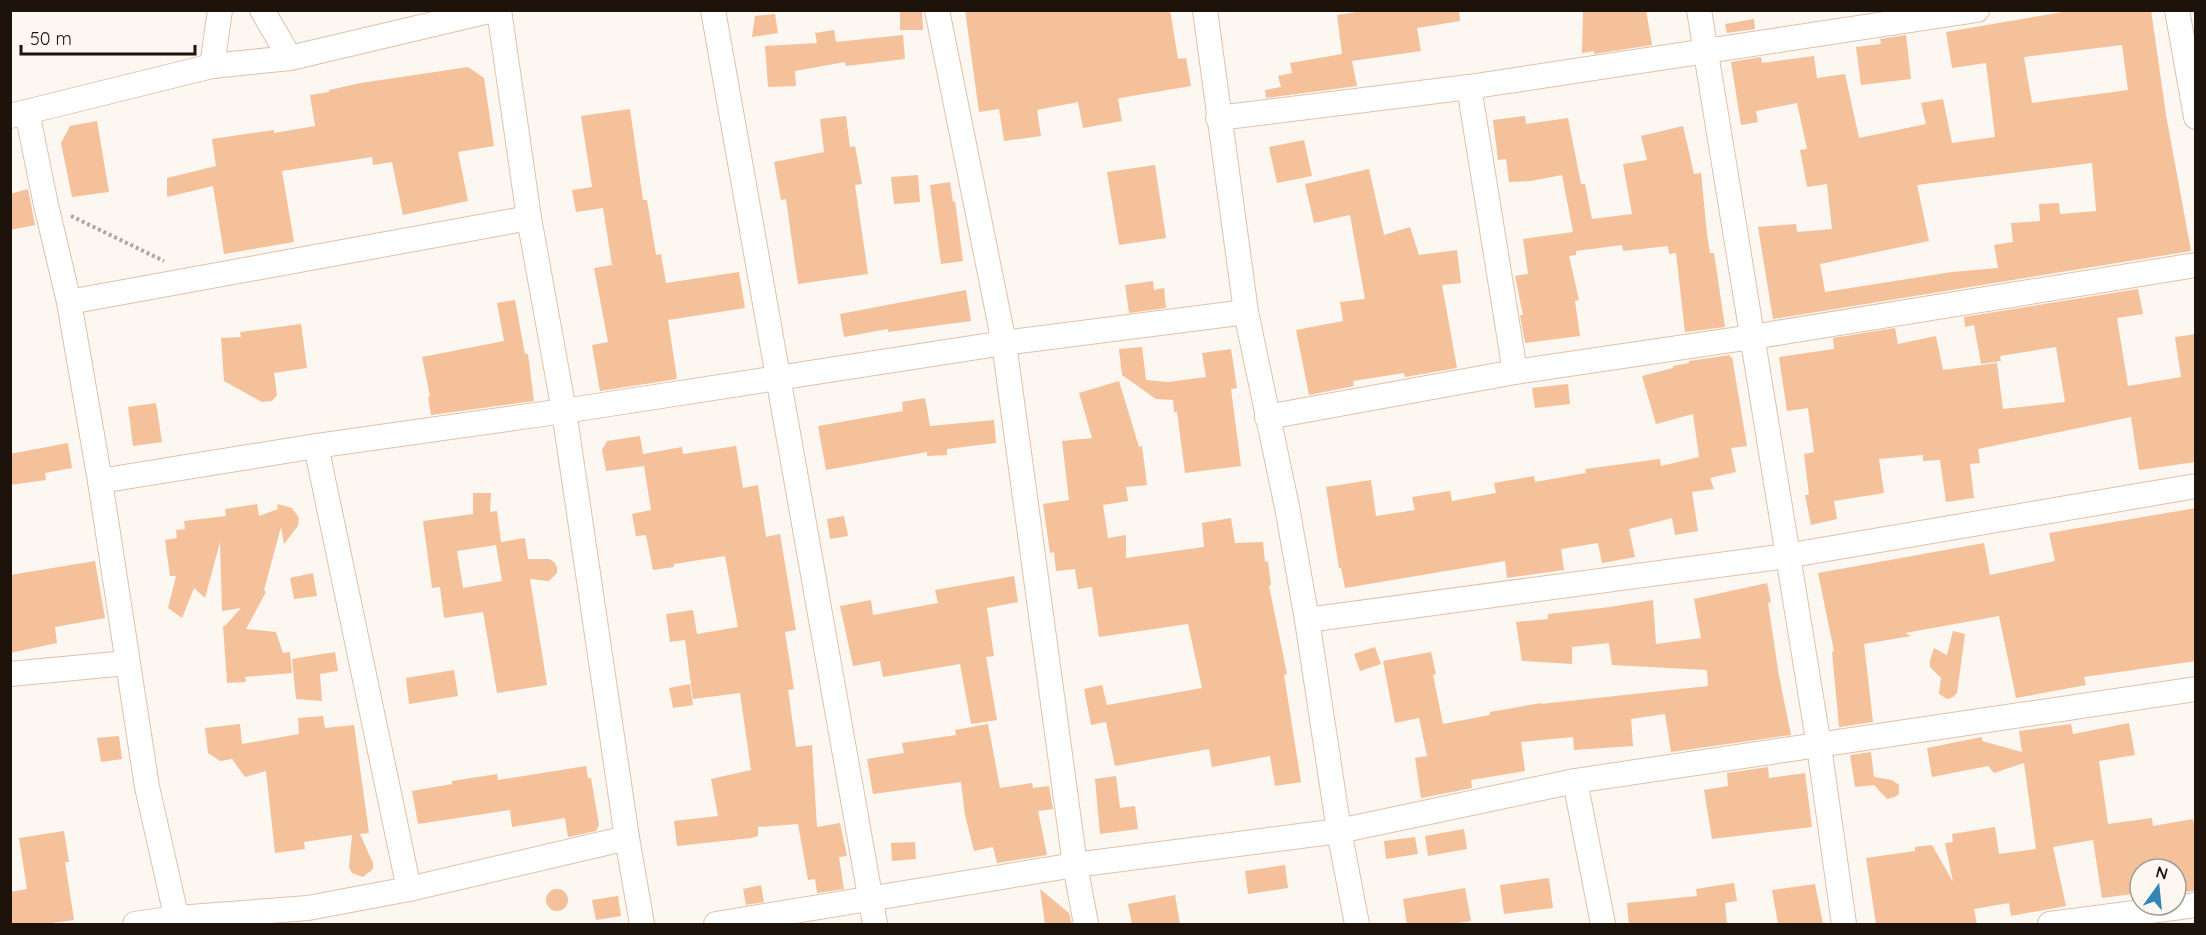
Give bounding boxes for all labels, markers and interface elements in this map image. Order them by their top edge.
scale bar [21,18,195,56]
text: 50 m [30,27,72,50]
north arrow [2128,857,2188,917]
text: N [2154,861,2170,884]

